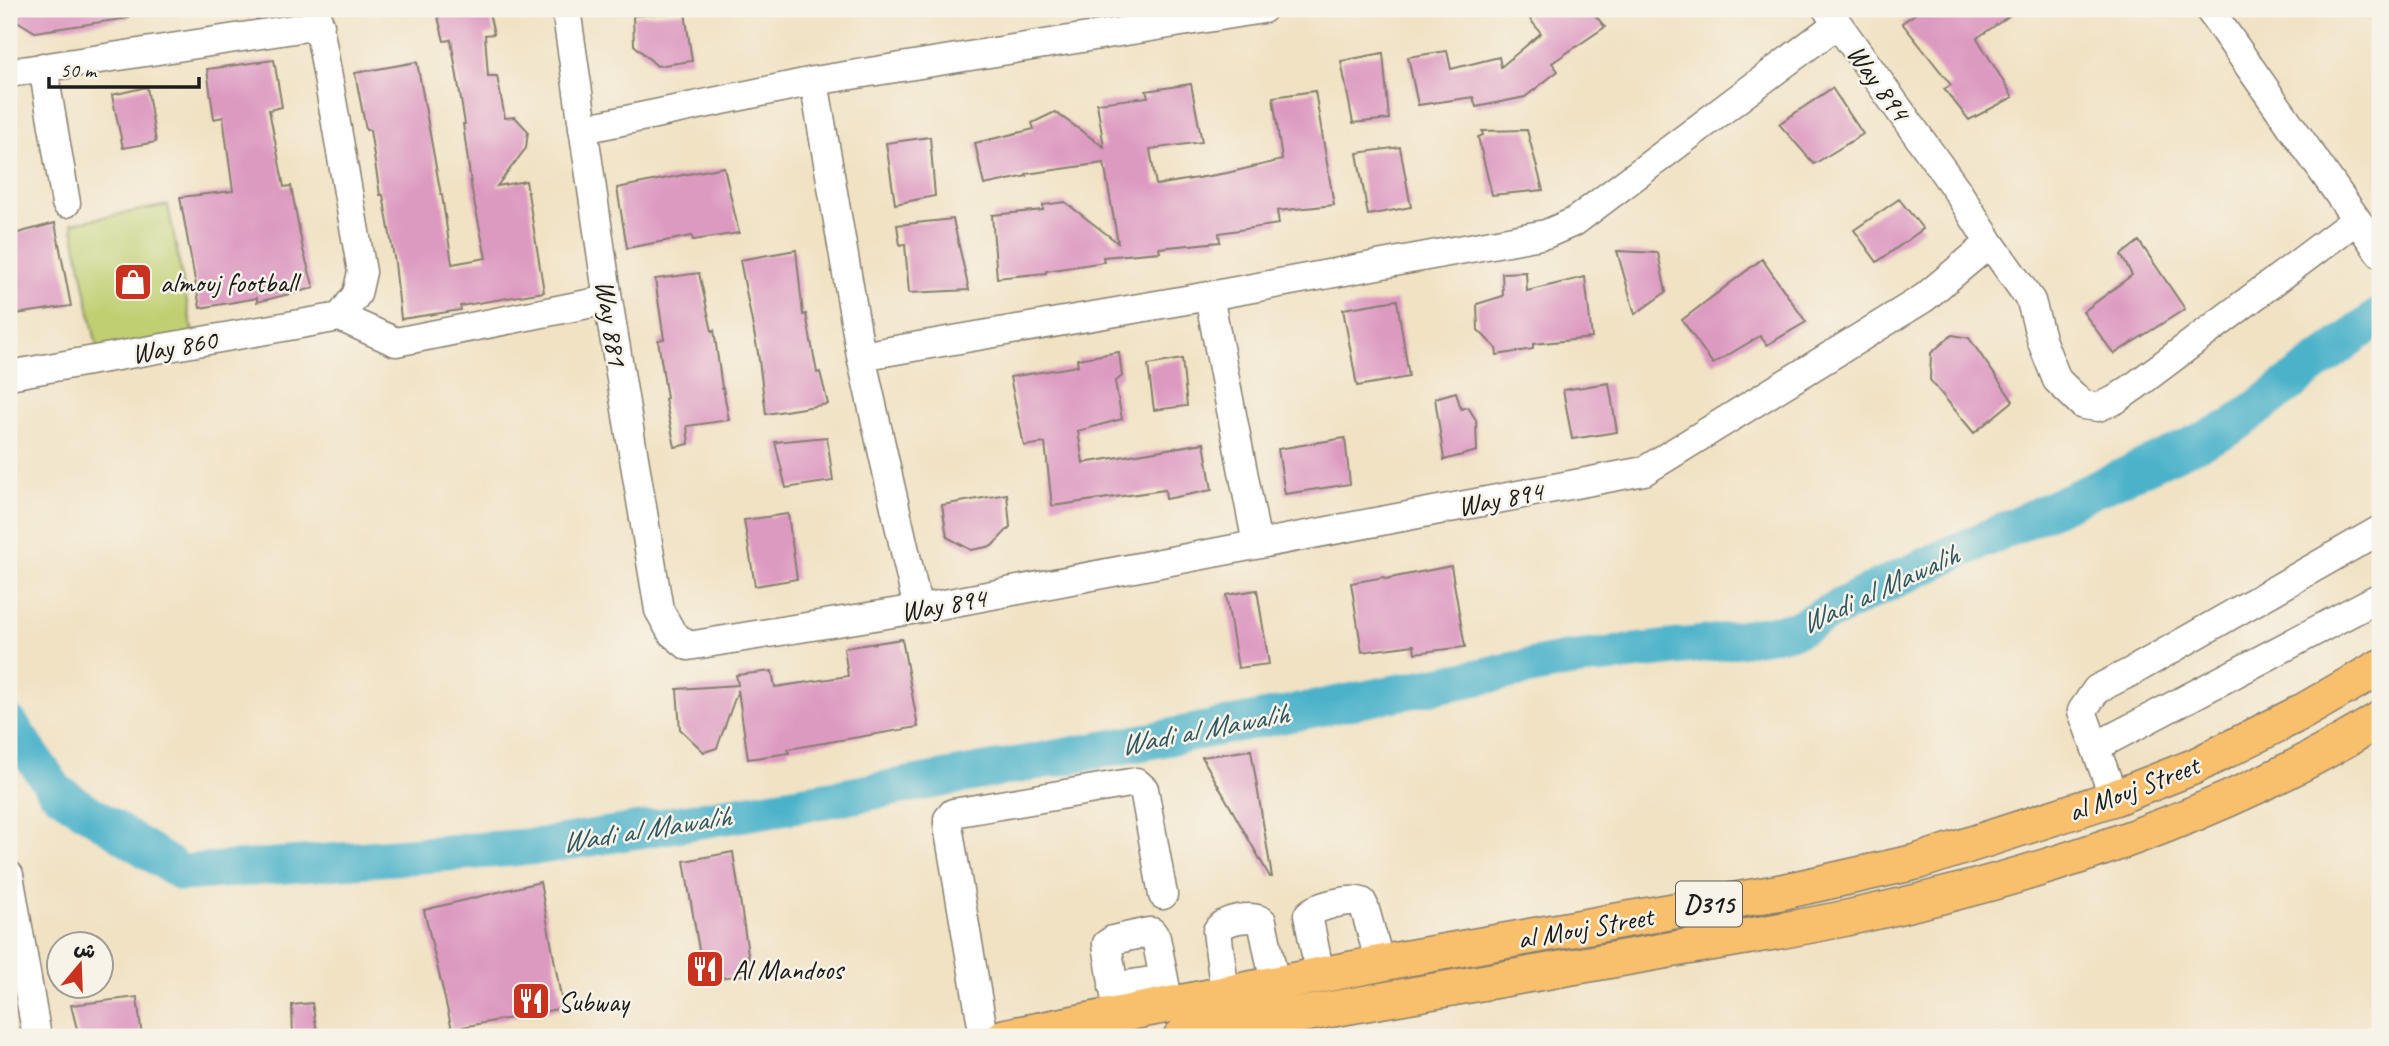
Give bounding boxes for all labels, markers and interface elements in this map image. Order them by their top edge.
street label: Way 894 [1839,37,1919,129]
scale bar [49,46,200,90]
text: 50 m [60,57,98,83]
shop icon: almouj football [112,261,154,303]
place label: almouj football [160,265,302,300]
street label: Way 881 [587,278,636,370]
street label: Way 860 [129,321,222,371]
street label: Way 894 [1455,473,1548,524]
water label: Wadi al Mawalih [1794,535,1966,642]
street label: Way 894 [898,579,991,629]
water label: Wadi al Mawalih [1117,694,1294,764]
street label: al Mouj Street [2063,747,2206,829]
water label: Wadi al Mawalih [559,797,736,861]
road number: D315 [1676,882,1742,926]
street label: al Mouj Street [1515,898,1658,957]
north arrow [46,930,116,1000]
text: ش [71,935,99,965]
restaurant icon: Al Mandoos [684,948,726,990]
place label: Al Mandoos [732,952,845,987]
restaurant icon: Subway [510,980,552,1022]
place label: Subway [558,984,631,1019]

